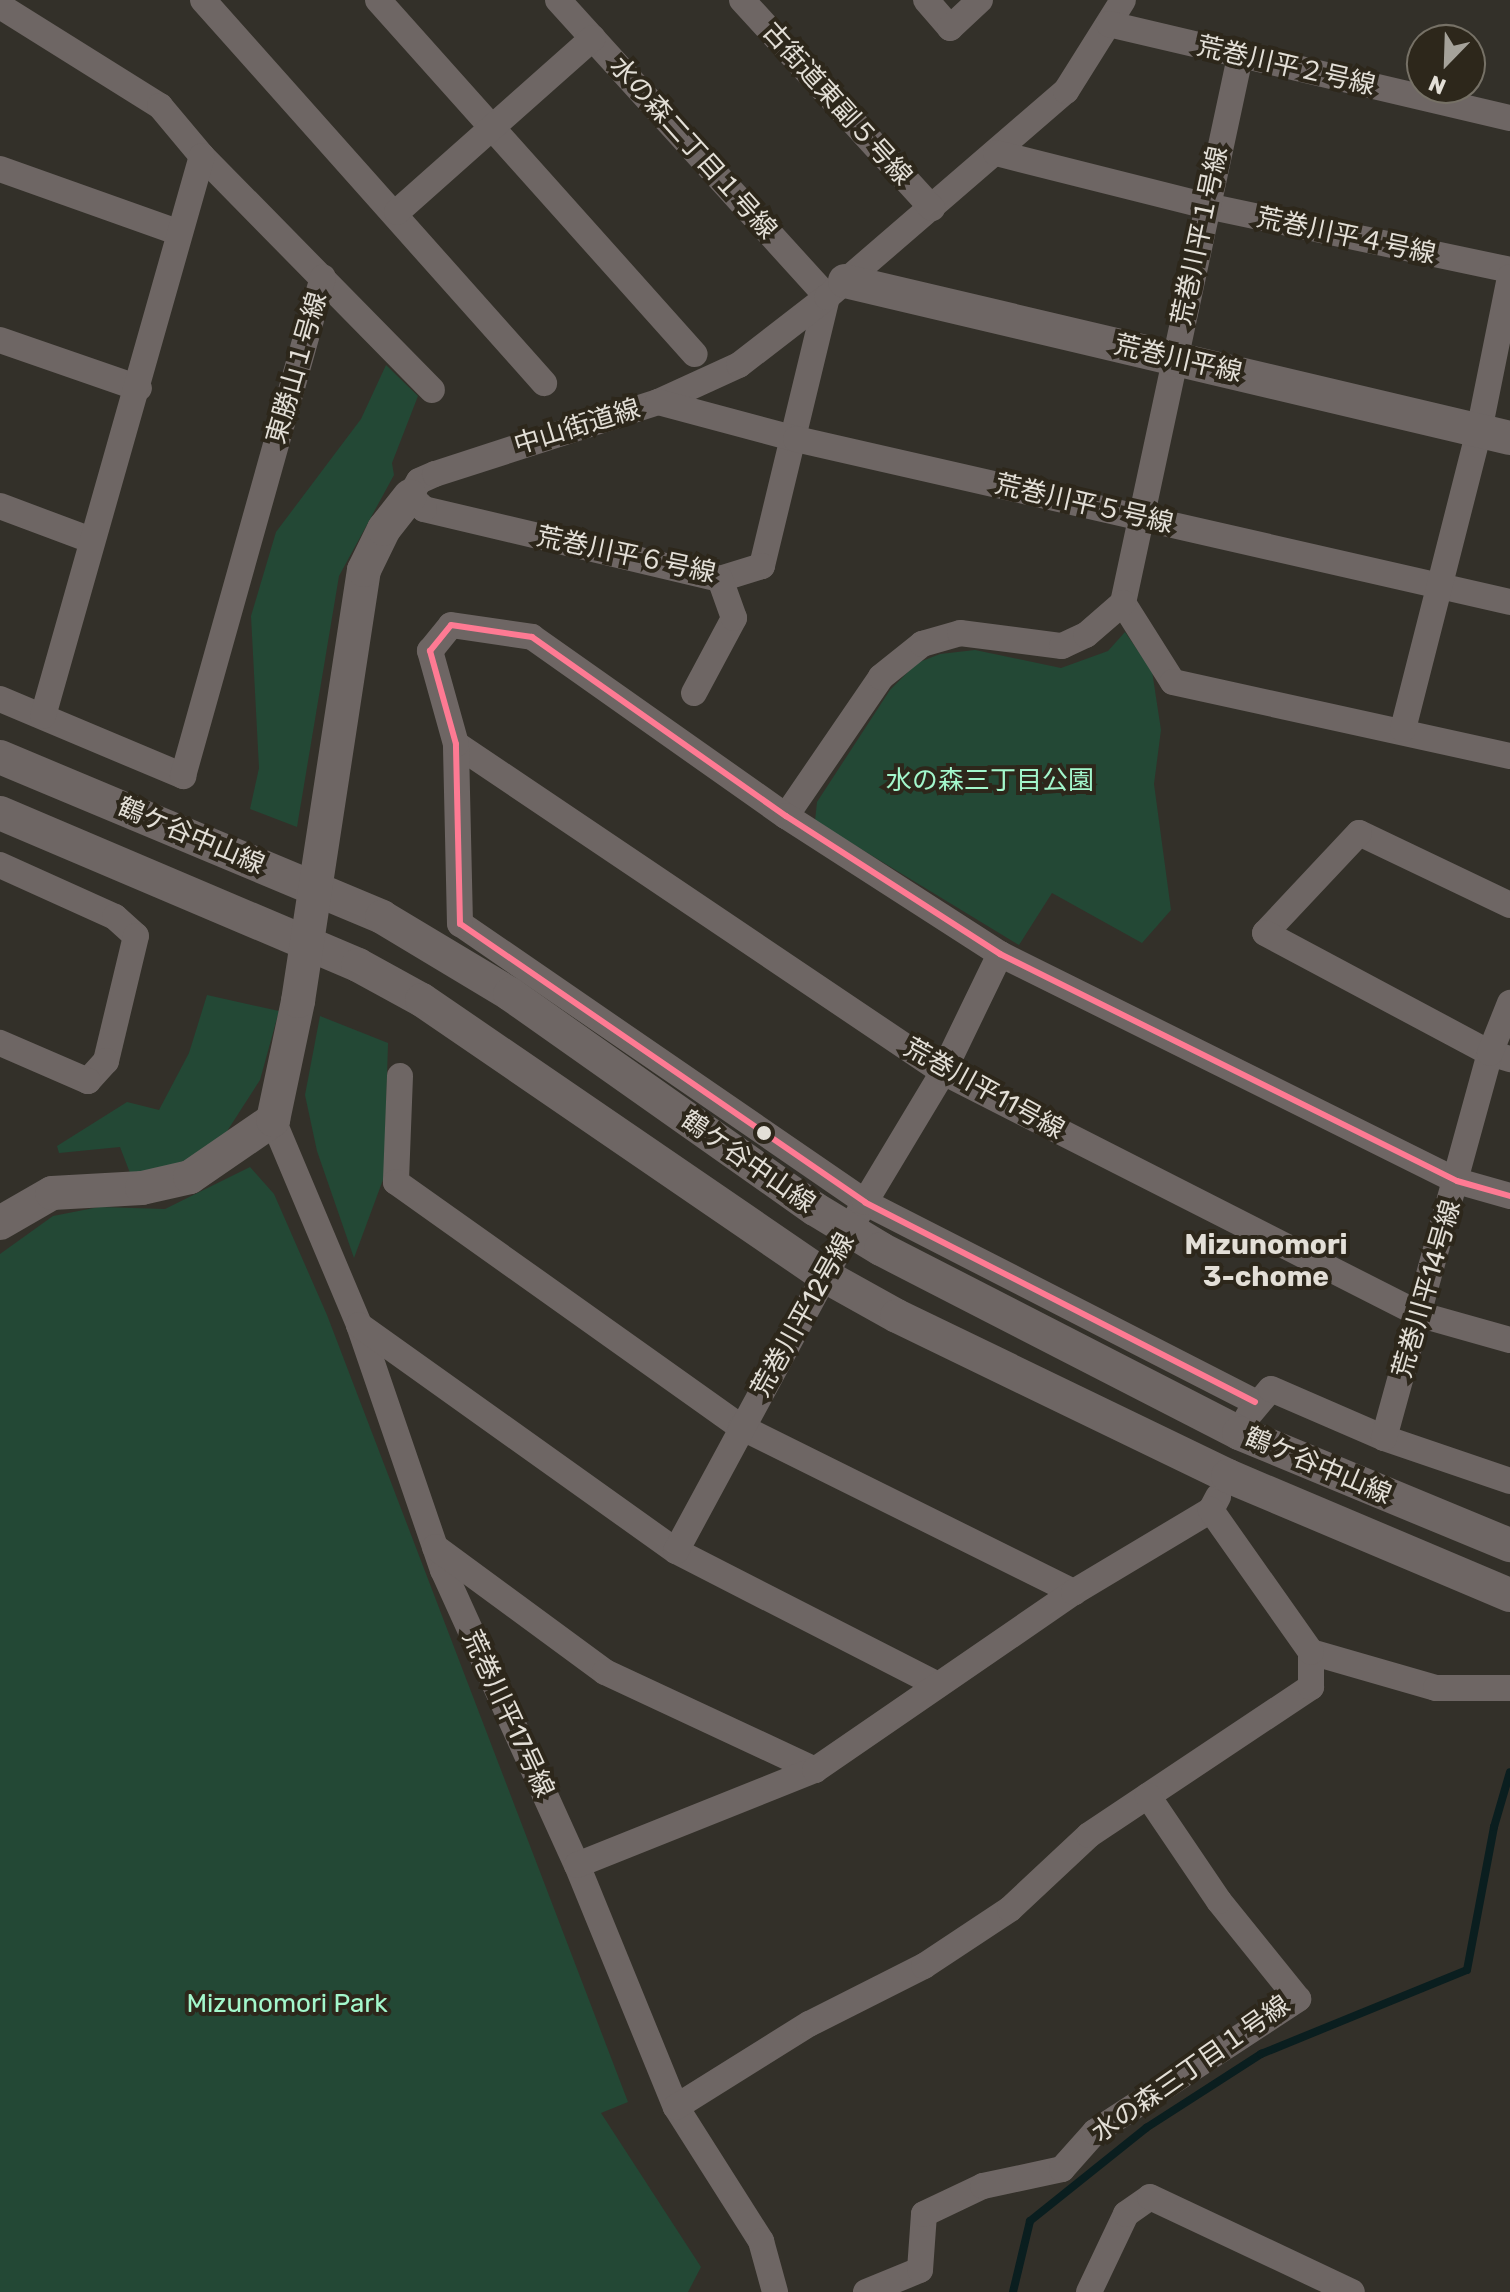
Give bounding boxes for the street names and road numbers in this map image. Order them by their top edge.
street label: 古街道東副５号線 [756,16,918,192]
street label: 荒巻川平２号線 [1194,30,1378,102]
street label: 水の森二丁目１号線 [603,51,783,245]
street label: 荒巻川平１号線 [1166,144,1234,328]
street label: 荒巻川平４号線 [1254,202,1438,270]
street label: 東勝山１号線 [261,289,333,447]
street label: 荒巻川平線 [1111,329,1245,389]
street label: 中山街道線 [510,393,644,461]
street label: 荒巻川平５号線 [992,468,1176,540]
street label: 荒巻川平６号線 [534,521,718,589]
street label: 鶴ケ谷中山線 [113,791,269,881]
street label: 荒巻川平11号線 [898,1032,1070,1146]
street label: 鶴ケ谷中山線 [675,1104,821,1220]
street label: 荒巻川平14号線 [1387,1197,1467,1381]
street label: 荒巻川平12号線 [745,1228,861,1402]
street label: 鶴ケ谷中山線 [1240,1421,1396,1511]
street label: 荒巻川平17号線 [456,1626,560,1802]
street label: 水の森三丁目１号線 [1086,1989,1296,2149]

